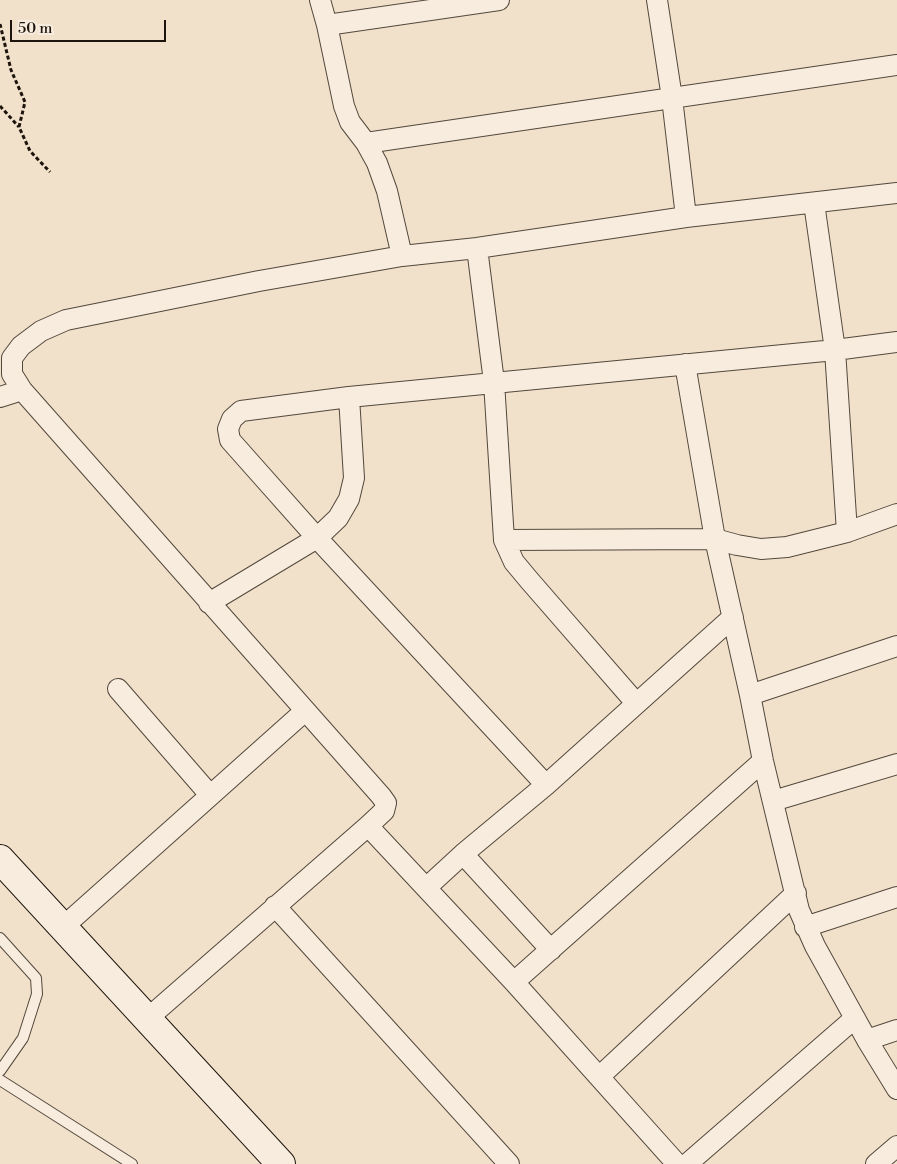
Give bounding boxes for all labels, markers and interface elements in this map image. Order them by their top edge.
scale bar [12,10,169,42]
text: 50 m [18,19,52,38]

